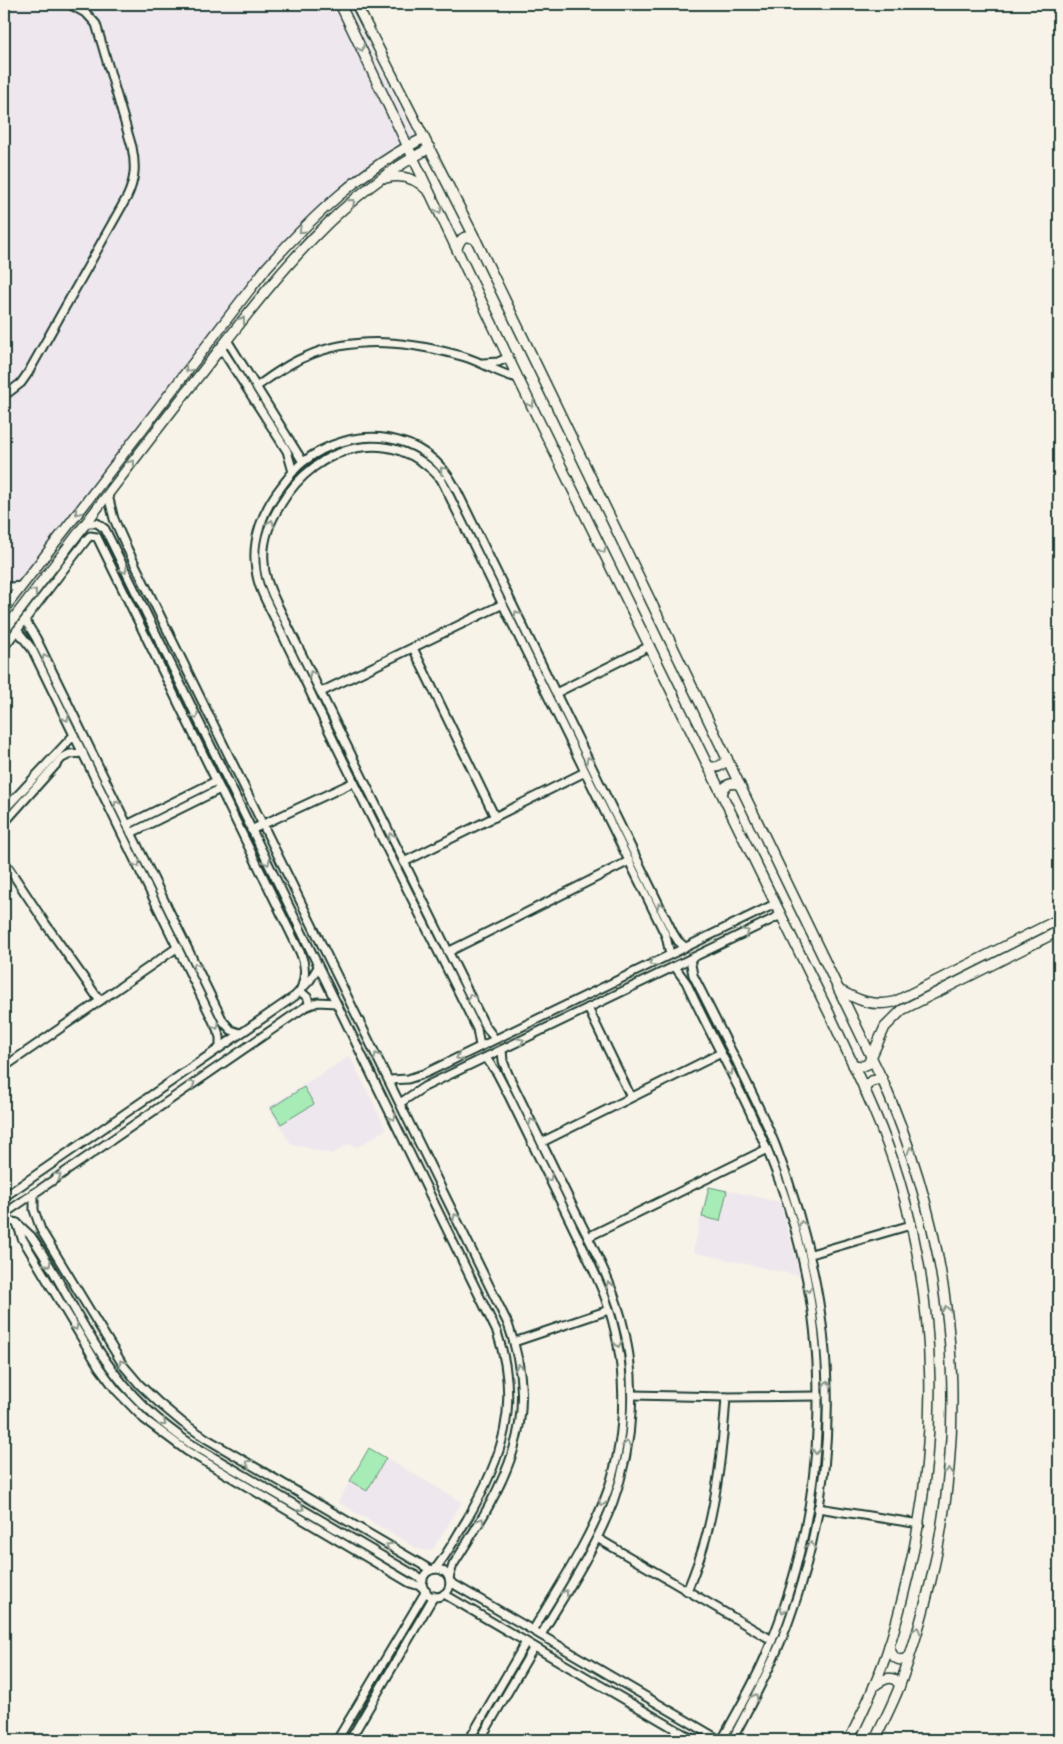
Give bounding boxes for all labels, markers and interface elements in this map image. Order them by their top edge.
one-way arrow [355,42,365,51]
one-way arrow [347,198,356,207]
one-way arrow [433,205,443,214]
one-way arrow [298,224,307,233]
one-way arrow [236,316,245,326]
one-way arrow [185,363,193,372]
one-way arrow [525,399,535,408]
one-way arrow [126,459,135,469]
one-way arrow [440,466,449,475]
one-way arrow [75,506,84,516]
one-way arrow [265,519,275,528]
one-way arrow [597,545,607,554]
one-way arrow [118,564,128,573]
one-way arrow [28,589,36,598]
one-way arrow [513,610,523,619]
one-way arrow [41,654,52,663]
one-way arrow [308,670,318,679]
one-way arrow [189,711,200,720]
one-way arrow [59,713,70,722]
one-way arrow [584,756,595,765]
one-way arrow [113,800,123,809]
one-way arrow [387,832,397,841]
one-way arrow [261,857,271,866]
one-way arrow [131,859,141,868]
one-way arrow [656,902,666,911]
one-way arrow [741,928,750,938]
one-way arrow [648,957,657,967]
one-way arrow [192,962,202,971]
one-way arrow [467,993,477,1002]
one-way arrow [209,1021,220,1030]
one-way arrow [516,1037,525,1047]
one-way arrow [455,1051,464,1061]
one-way arrow [373,1052,383,1061]
one-way arrow [724,1066,734,1075]
one-way arrow [186,1081,196,1090]
one-way arrow [387,1112,397,1121]
one-way arrow [528,1118,538,1127]
one-way arrow [906,1147,916,1155]
one-way arrow [53,1173,62,1182]
one-way arrow [543,1173,553,1182]
one-way arrow [452,1214,462,1223]
one-way arrow [798,1220,808,1228]
one-way arrow [42,1258,52,1267]
one-way arrow [605,1281,615,1290]
one-way arrow [803,1285,813,1294]
one-way arrow [941,1304,952,1312]
one-way arrow [68,1322,78,1331]
one-way arrow [612,1339,622,1348]
one-way arrow [119,1359,128,1369]
one-way arrow [514,1362,524,1371]
one-way arrow [822,1380,832,1388]
one-way arrow [157,1417,166,1426]
one-way arrow [622,1440,632,1448]
one-way arrow [811,1447,822,1455]
one-way arrow [245,1460,254,1470]
one-way arrow [944,1466,955,1474]
one-way arrow [598,1498,609,1507]
one-way arrow [296,1502,305,1512]
one-way arrow [474,1517,484,1526]
one-way arrow [805,1541,816,1550]
one-way arrow [385,1542,394,1552]
one-way arrow [559,1589,569,1598]
one-way arrow [779,1605,789,1614]
one-way arrow [911,1626,921,1634]
one-way arrow [749,1693,759,1702]

